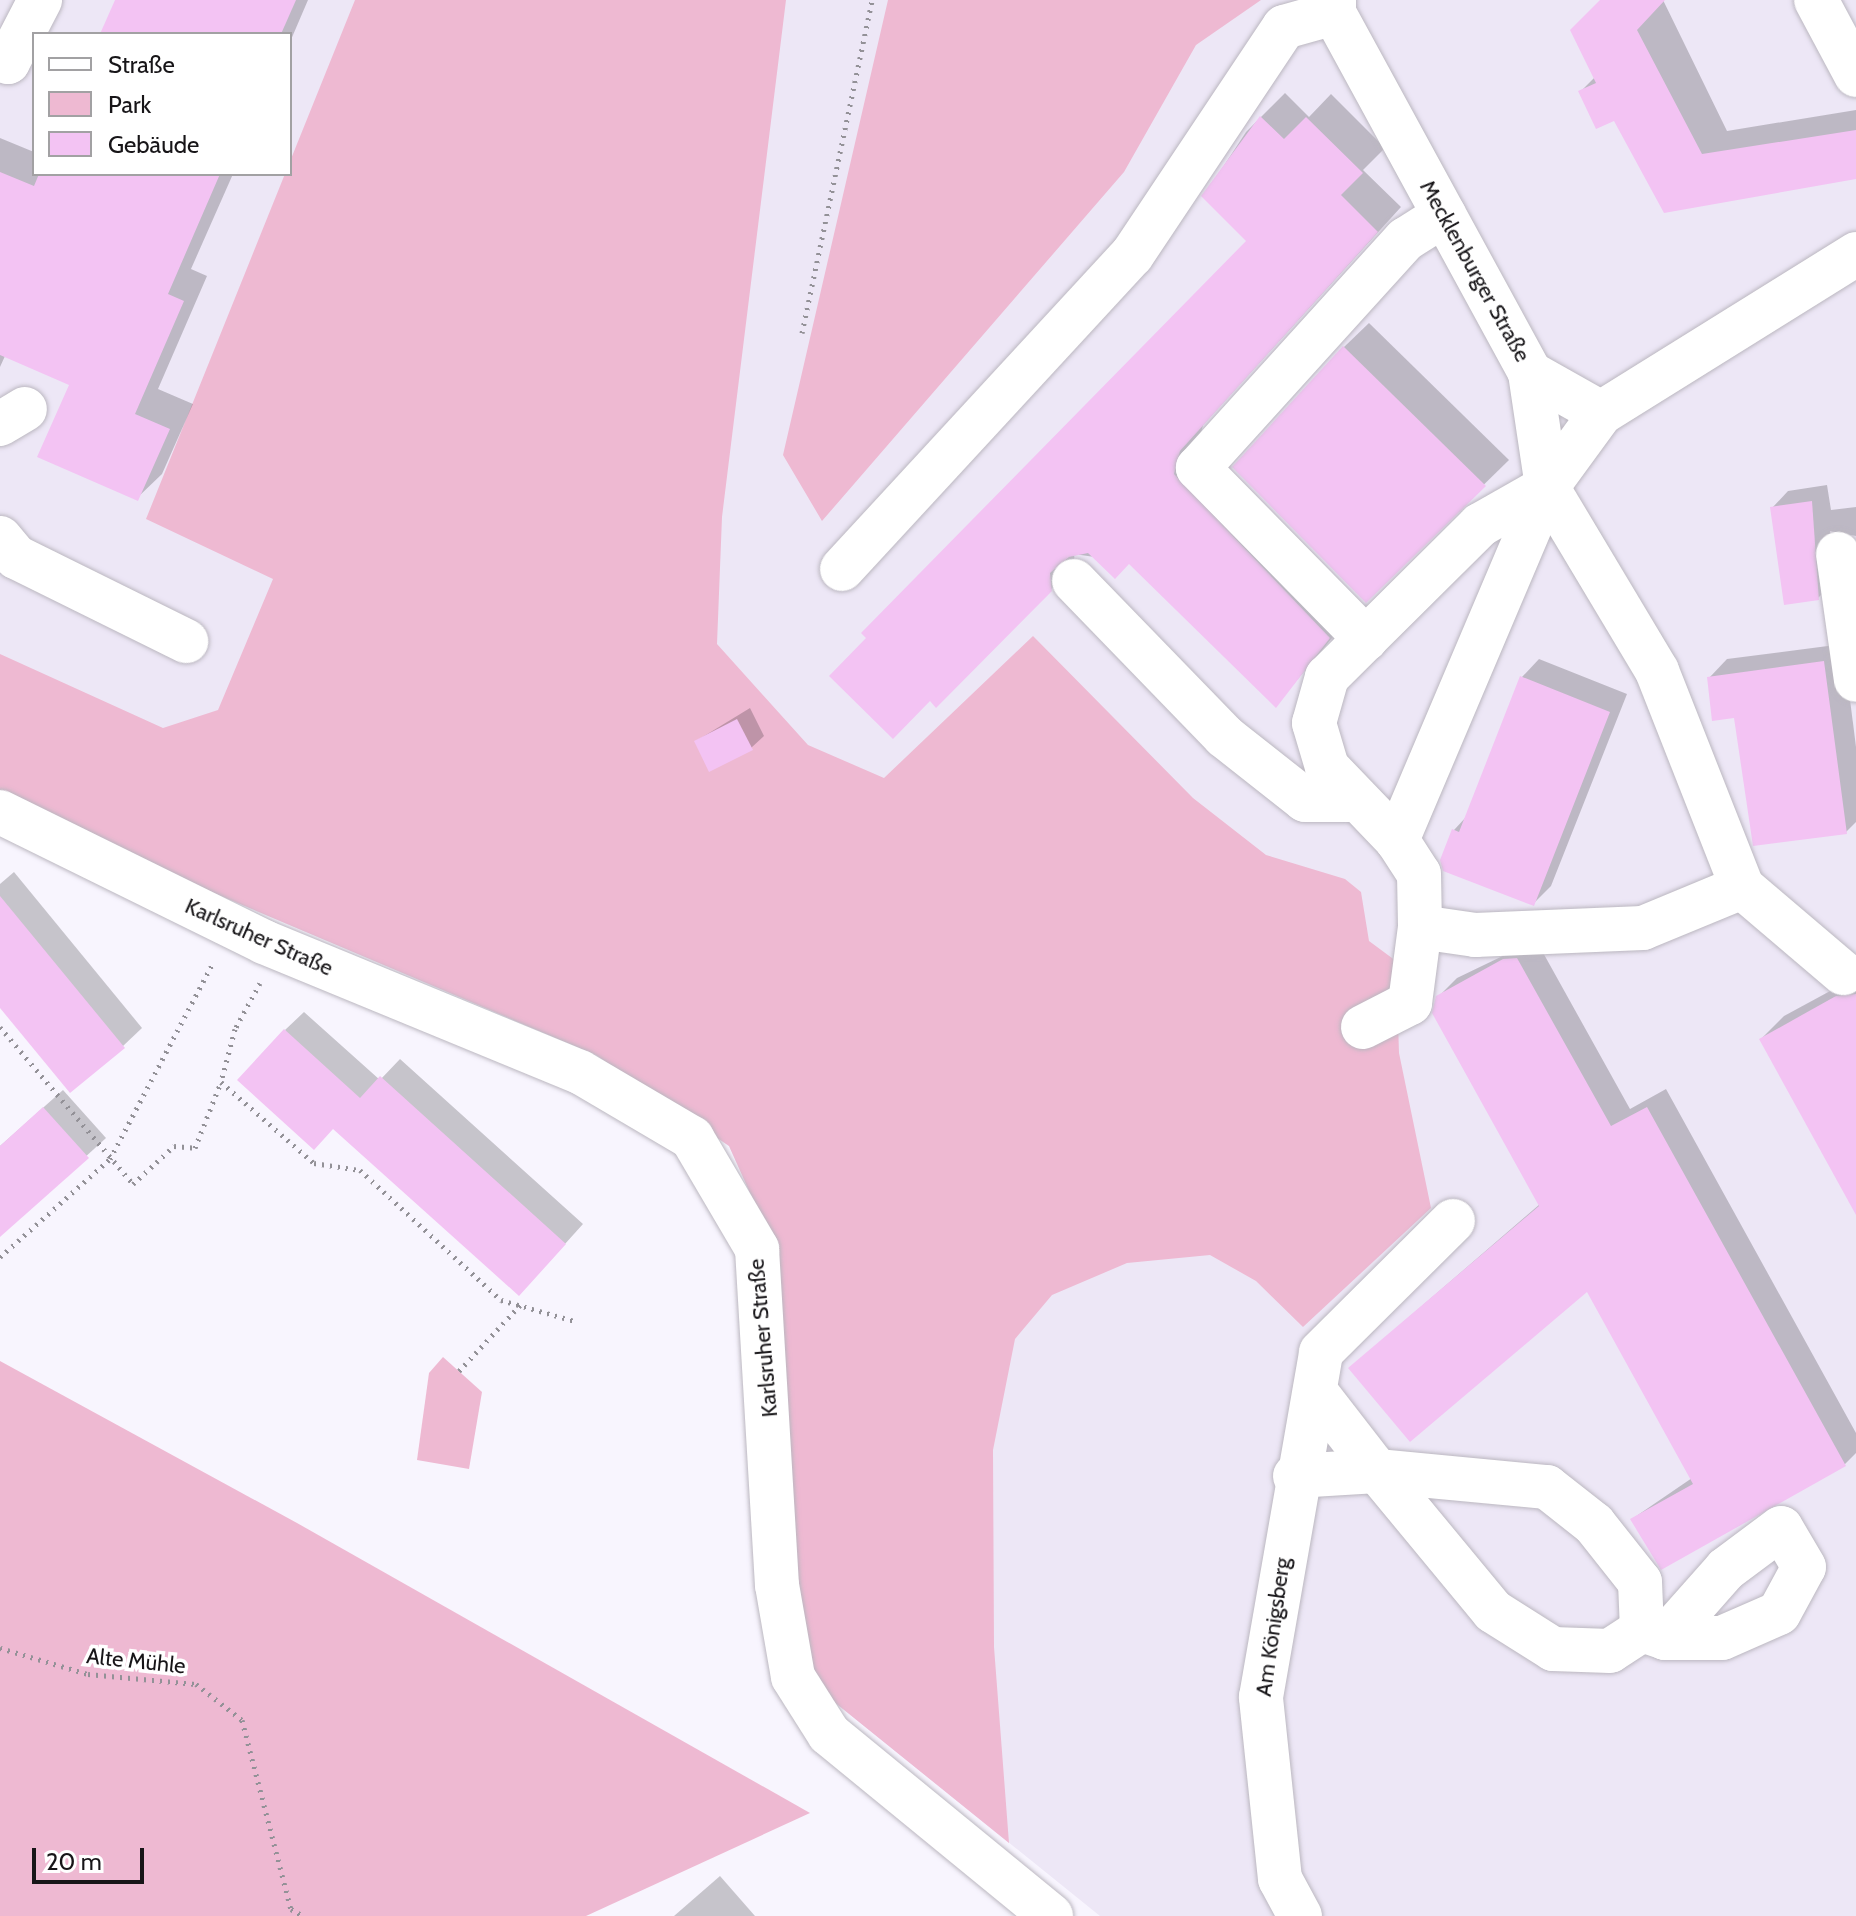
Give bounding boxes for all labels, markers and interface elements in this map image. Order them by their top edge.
legend [32,32,292,176]
text: Straße [108,50,175,79]
text: Park [108,90,151,119]
text: Gebäude [108,130,199,159]
street label: Mecklenburger Straße [1414,176,1536,366]
street label: Karlsruher Straße [181,893,337,981]
street label: Karlsruher Straße [743,1258,783,1418]
street label: Am Königsberg [1250,1556,1296,1698]
street label: Alte Mühle [85,1643,187,1679]
scale bar [36,1832,148,1882]
text: 20 m [46,1847,102,1876]

